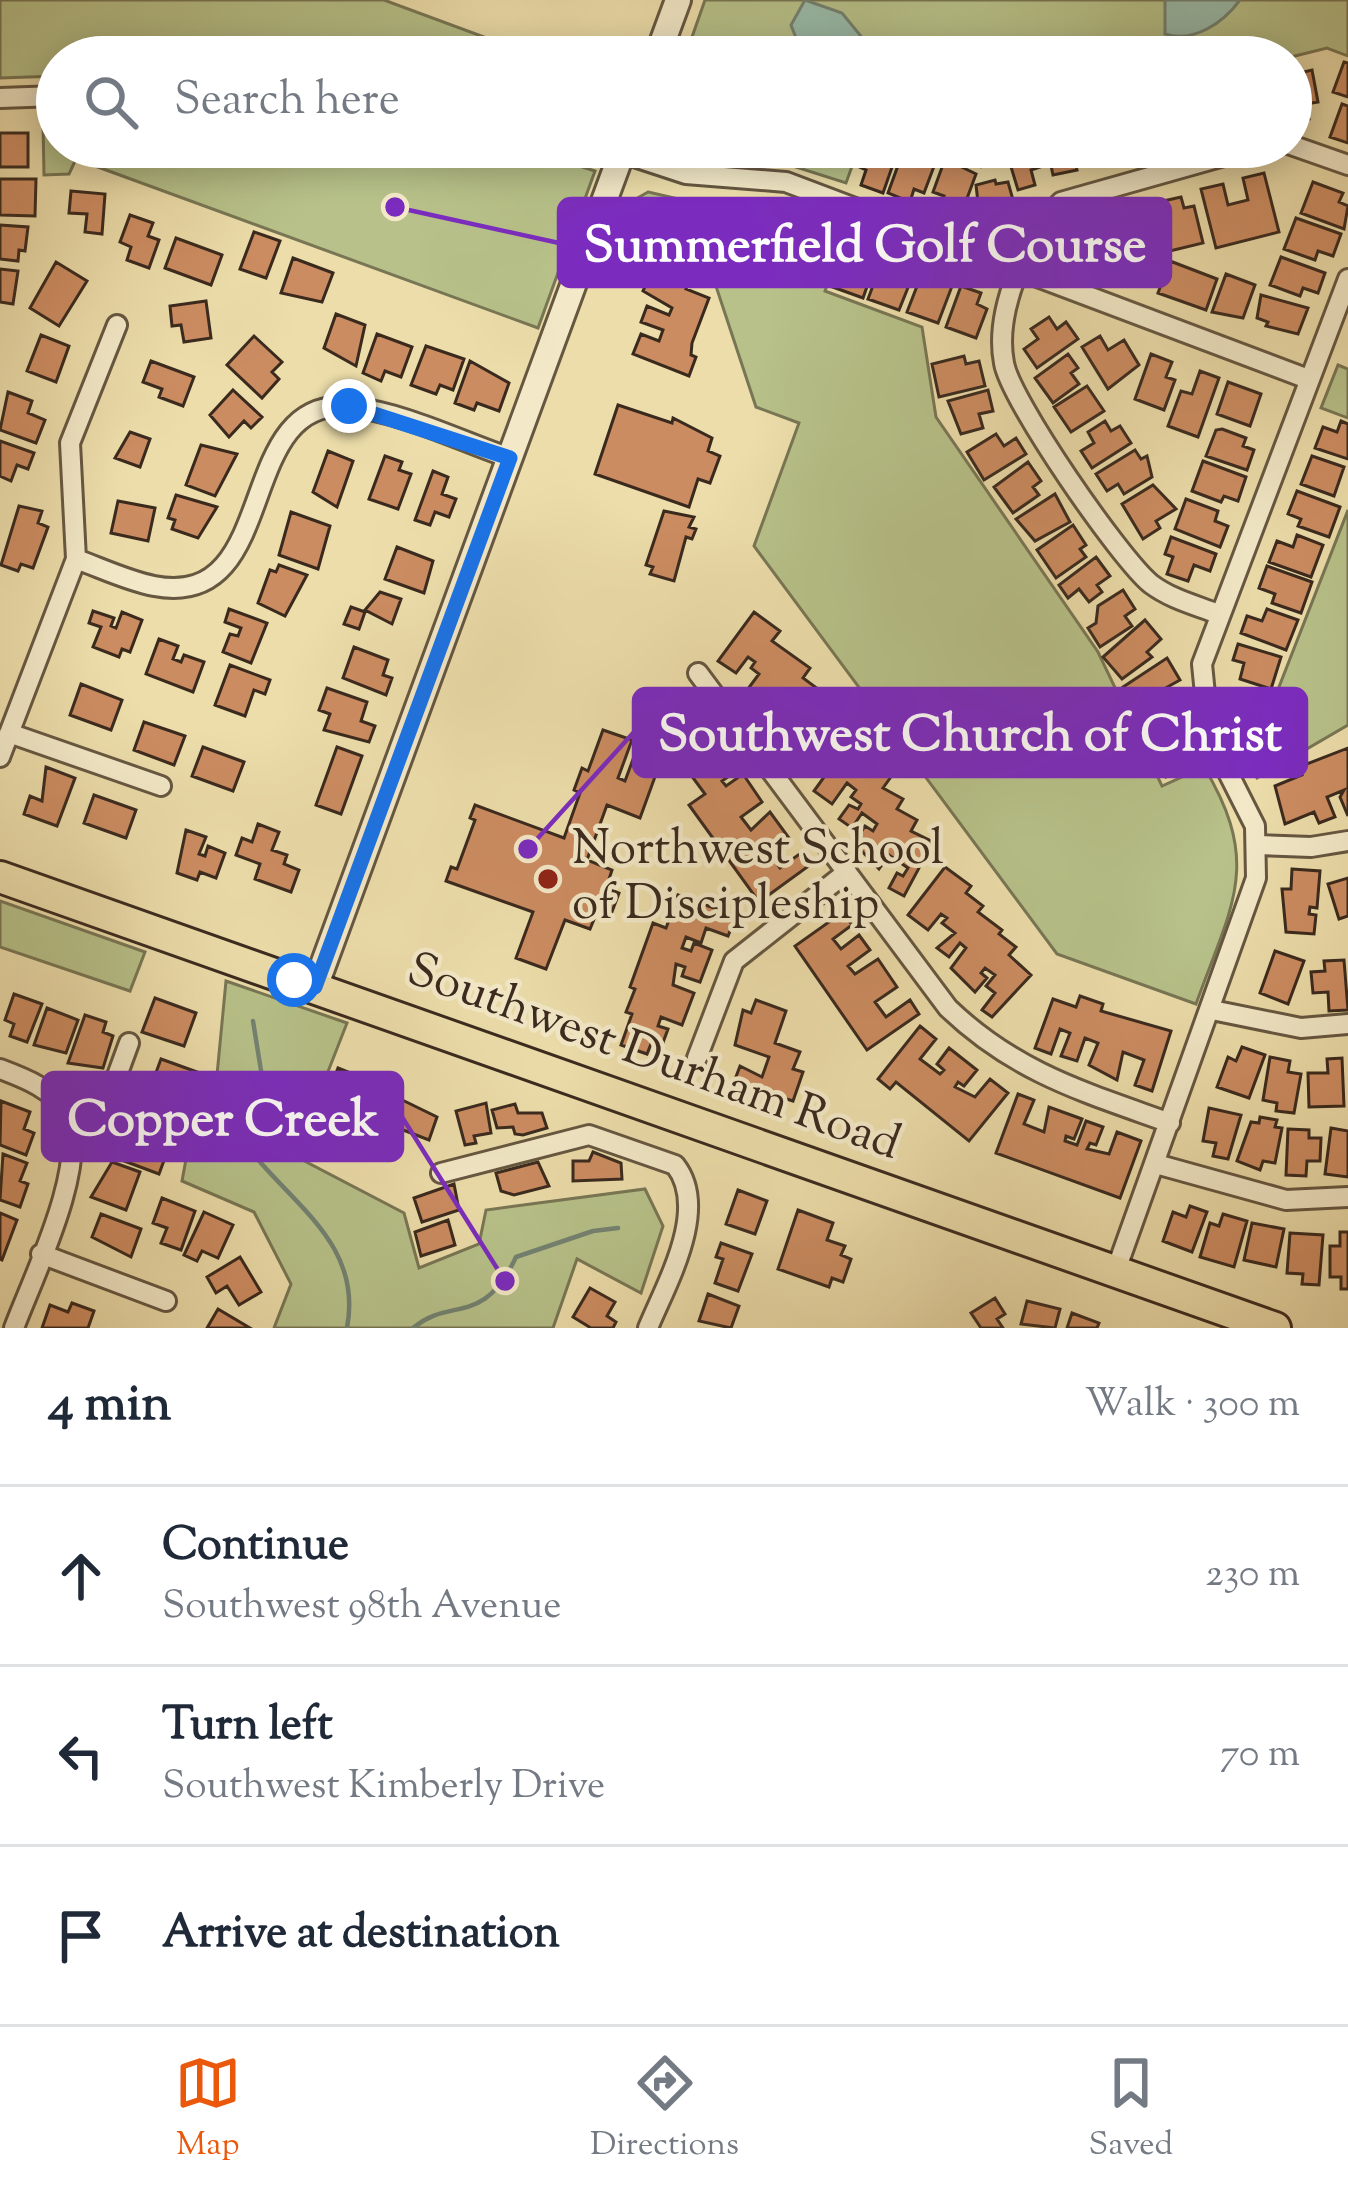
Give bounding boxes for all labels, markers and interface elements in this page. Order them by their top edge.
search box [36,36,1312,168]
icon: search [78,69,144,135]
text: Search here [174,70,400,135]
callout: Summerfield Golf Course [559,199,1170,286]
text: Summerfield Golf Course [584,212,1147,285]
route end [322,379,376,433]
callout: Southwest Church of Christ [634,689,1306,776]
text: Southwest Church of Christ [658,701,1283,774]
place label: Northwest School of Discipleship [572,817,944,941]
marker: Northwest School of Discipleship [535,866,561,892]
street label: Southwest Durham Road [397,938,909,1180]
route start [267,953,321,1007]
callout: Copper Creek [43,1073,402,1160]
text: Copper Creek [67,1086,379,1159]
text: 4 min [48,1370,171,1443]
text: Walk · 300 m [1085,1378,1300,1434]
text: Continue [162,1515,349,1580]
icon: ahead [48,1543,114,1609]
text: 230 m [1205,1548,1300,1604]
text: Southwest 98th Avenue [162,1580,561,1636]
text: Turn left [162,1695,333,1760]
icon: left [48,1723,114,1789]
text: 70 m [1220,1728,1300,1784]
text: Southwest Kimberly Drive [162,1760,605,1816]
icon: arrive [48,1903,114,1969]
text: Arrive at destination [162,1903,560,1968]
tab: Map [175,2050,241,2170]
tab: Directions [590,2050,739,2170]
tab: Saved [1089,2050,1173,2170]

